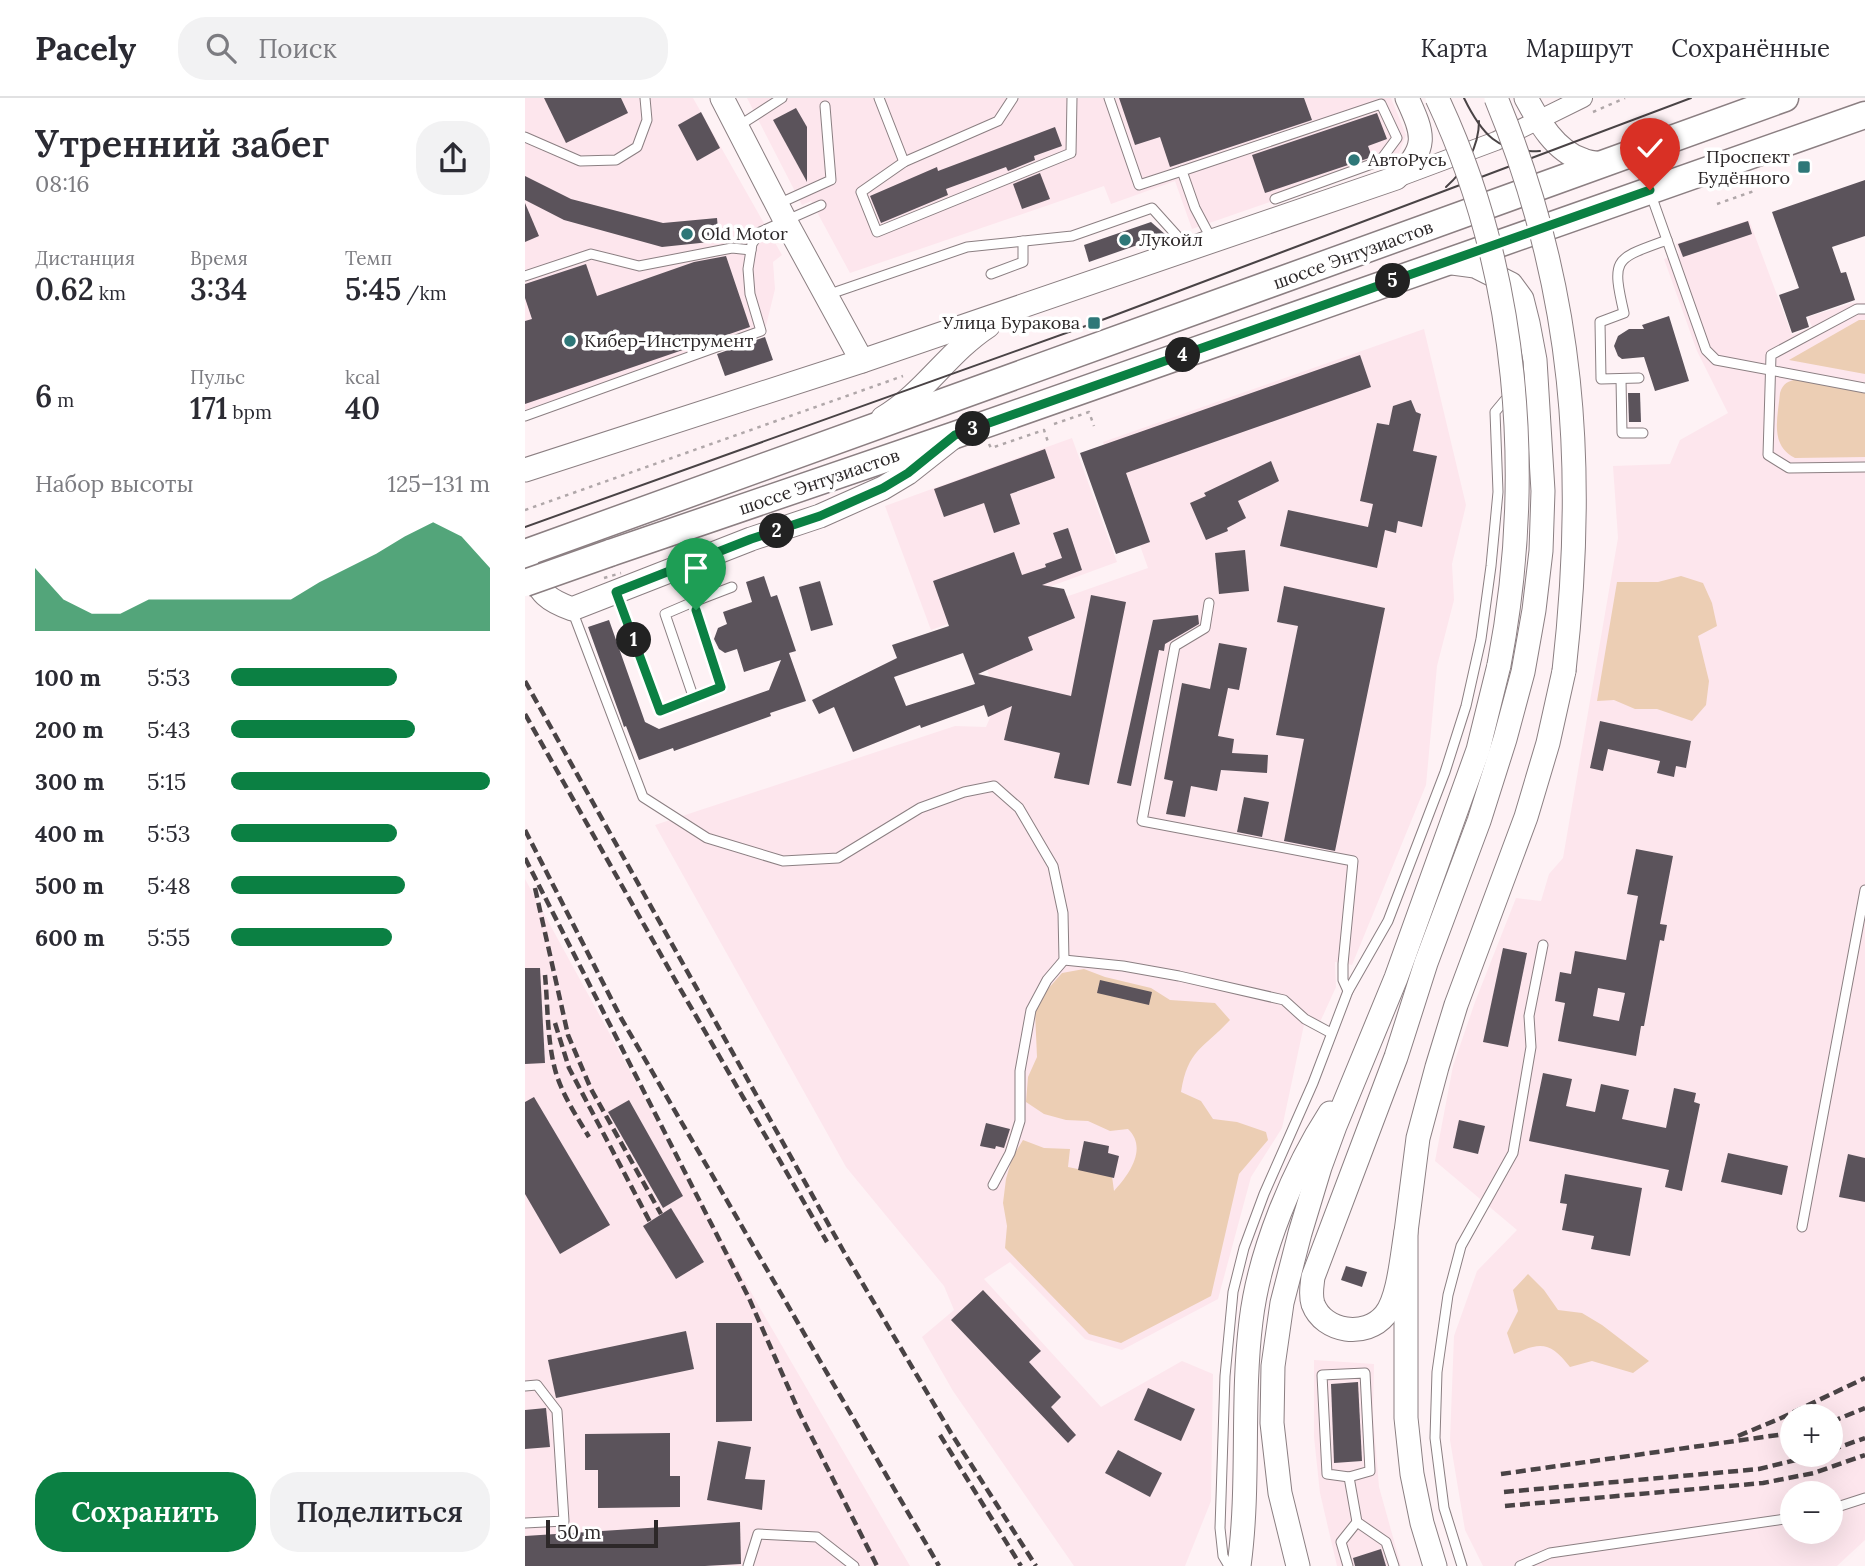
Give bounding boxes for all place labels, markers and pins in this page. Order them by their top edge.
pin [1620,118,1680,190]
place label: Проспект Будённого [1698,145,1790,189]
place label: АвтоРусь [1367,148,1447,171]
marker: АвтоРусь [1346,152,1362,168]
marker: Проспект Будённого [1796,159,1812,175]
place label: Old Motor [701,222,788,245]
marker: Old Motor [679,226,695,242]
place label: Лукойл [1139,228,1203,251]
marker: Лукойл [1117,232,1133,248]
pin: 5 [1375,264,1411,298]
place label: Улица Буракова [942,311,1080,334]
marker: Улица Буракова [1086,315,1102,331]
place label: Кибер-Инструмент [584,329,753,352]
marker: Кибер-Инструмент [562,333,578,349]
pin: 4 [1165,338,1201,372]
pin: 3 [955,412,991,446]
pin: 2 [759,514,795,548]
pin [666,538,726,610]
pin: 1 [617,622,651,658]

